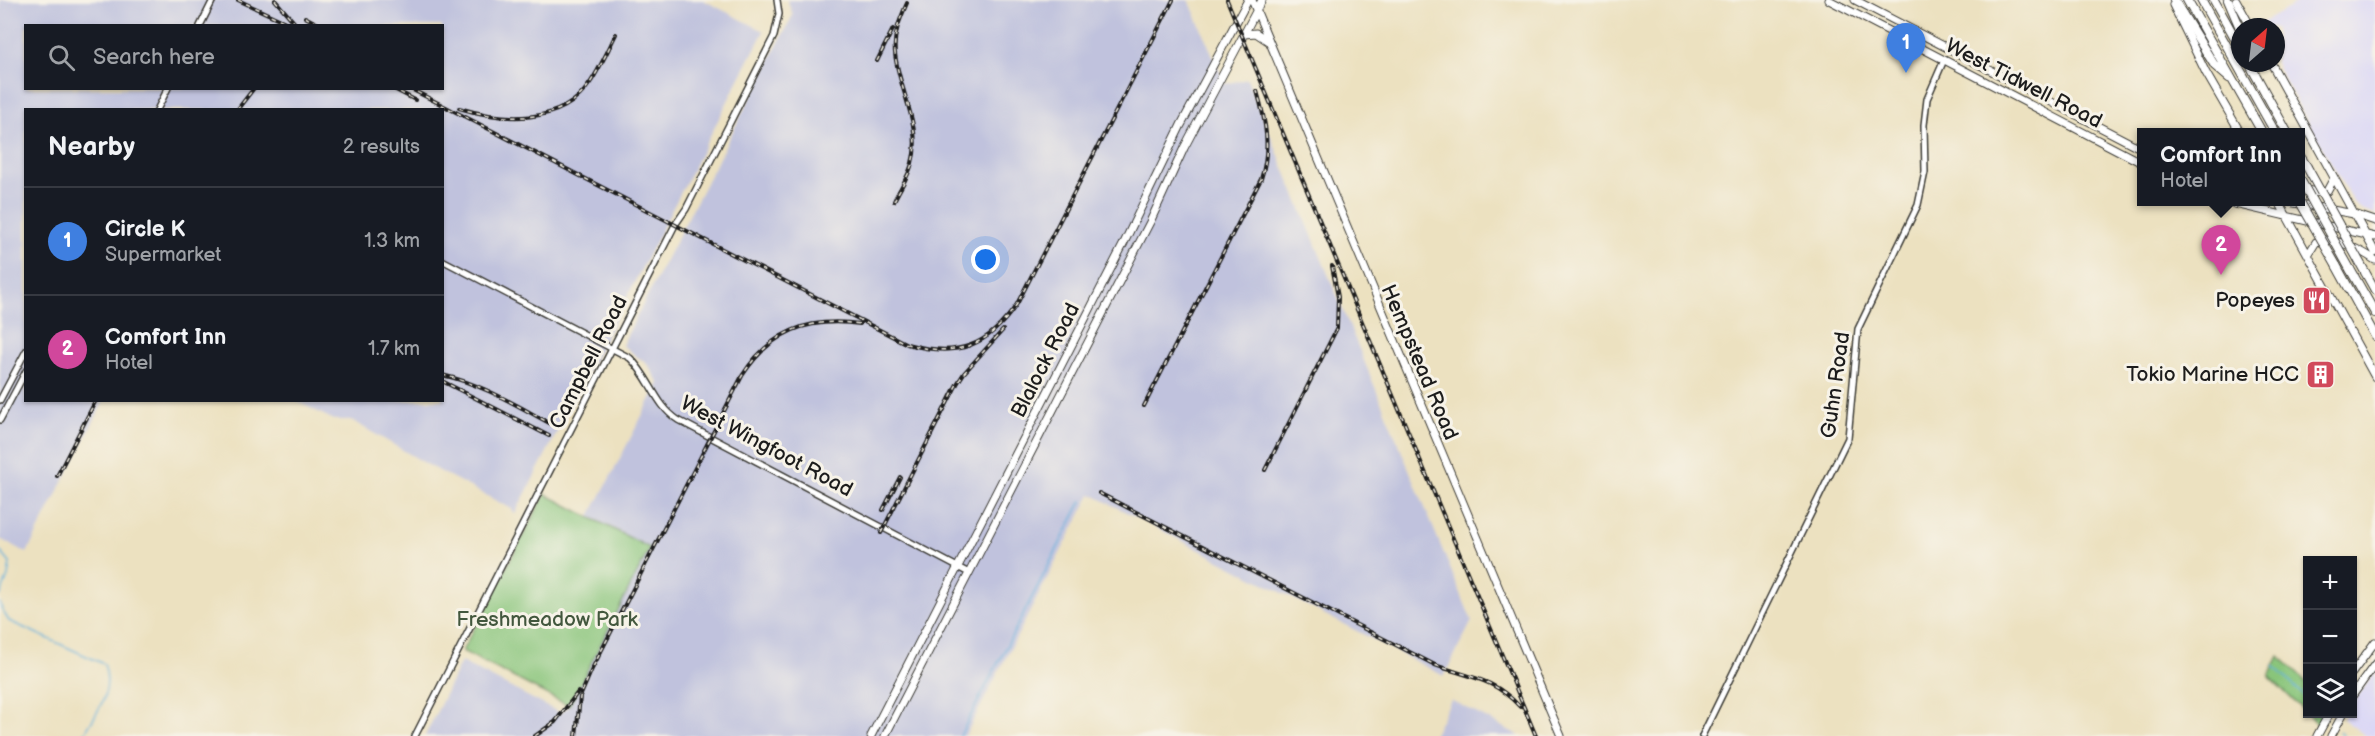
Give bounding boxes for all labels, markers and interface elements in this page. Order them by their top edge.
north arrow [2231,18,2285,72]
pin: 1 [1886,23,1926,73]
search box [24,24,444,90]
street label: West Tidwell Road [1941,33,2106,134]
icon: search [45,41,78,74]
text: Search here [93,44,215,71]
popup [2137,128,2305,206]
text: Nearby [48,132,135,163]
text: 2 results [343,135,420,159]
text: Comfort Inn [2160,142,2282,169]
text: Hotel [2160,169,2208,193]
text: Circle K [105,216,185,243]
pin: 2 [2202,226,2240,275]
text: 1 [63,229,72,253]
text: 1.3 km [364,229,420,253]
text: Supermarket [105,243,221,267]
your location [971,245,1000,274]
street label: Hempstead Road [1376,281,1464,444]
restaurant icon: Popeyes [2300,284,2332,316]
place label: Popeyes [2215,288,2295,313]
street label: Campbell Road [544,291,633,433]
street label: Blalock Road [1006,299,1085,422]
text: Comfort Inn [105,324,226,351]
street label: Guhn Road [1816,330,1855,440]
text: 2 [62,337,73,361]
text: 1.7 km [368,337,420,361]
text: Hotel [105,351,153,375]
building icon: Tokio Marine HCC [2304,358,2336,390]
place label: Tokio Marine HCC [2126,362,2299,387]
street label: West Wingfoot Road [676,391,857,502]
map controls [2303,556,2357,718]
button: + [2303,556,2357,610]
park label: Freshmeadow Park [456,607,638,632]
button: − [2303,610,2357,664]
button: layers [2303,664,2357,718]

